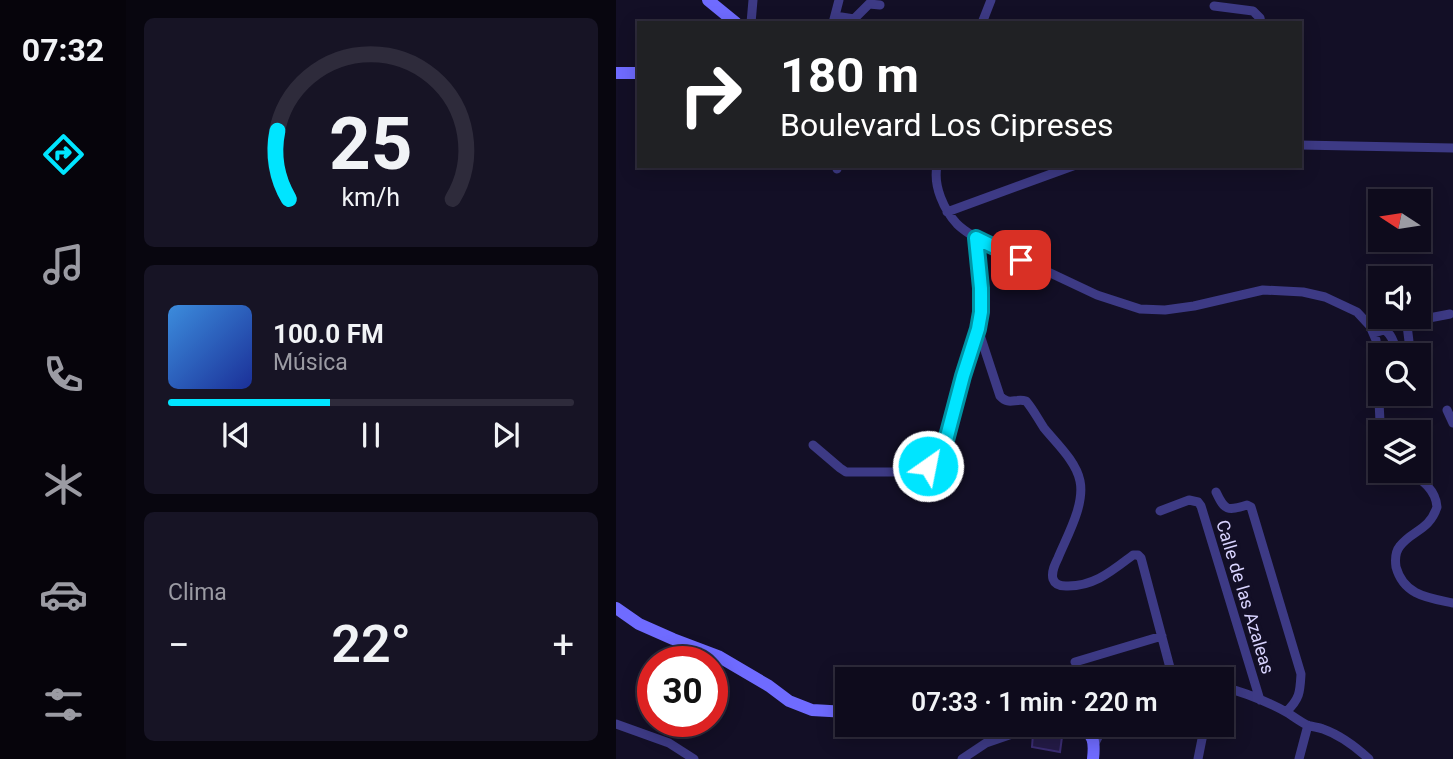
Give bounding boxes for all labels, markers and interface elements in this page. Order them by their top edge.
text: 07:32 [22,31,104,69]
text: 180 m [780,47,919,104]
icon: right [665,49,756,140]
text: 25 [329,101,413,187]
text: Boulevard Los Cipreses [780,106,1114,144]
icon: directions [39,130,88,179]
text: km/h [342,182,400,211]
north arrow [1368,189,1432,252]
map controls [1368,189,1431,483]
pin [991,230,1051,290]
icon: music [39,240,88,289]
icon: arrive [1002,241,1040,279]
button: sound [1368,266,1431,329]
text: 100.0 FM [273,319,384,349]
button: search [1368,343,1431,406]
text: Música [273,349,348,376]
icon: phone [39,350,88,399]
icon: previous [217,416,255,454]
icon: pause [352,416,390,454]
icon: next [487,416,525,454]
button: layers [1368,420,1431,483]
position arrow [891,429,965,503]
icon: climate [39,460,88,509]
street label: Calle de las Azaleas [1212,517,1279,676]
icon: car [39,570,88,619]
text: Clima [168,579,227,606]
text: 22° [331,614,411,675]
text: − [168,623,190,667]
text: + [552,623,574,667]
speed limit sign: 30 [637,646,728,737]
icon: filters [39,680,88,729]
text: 07:33 · 1 min · 220 m [911,687,1158,717]

